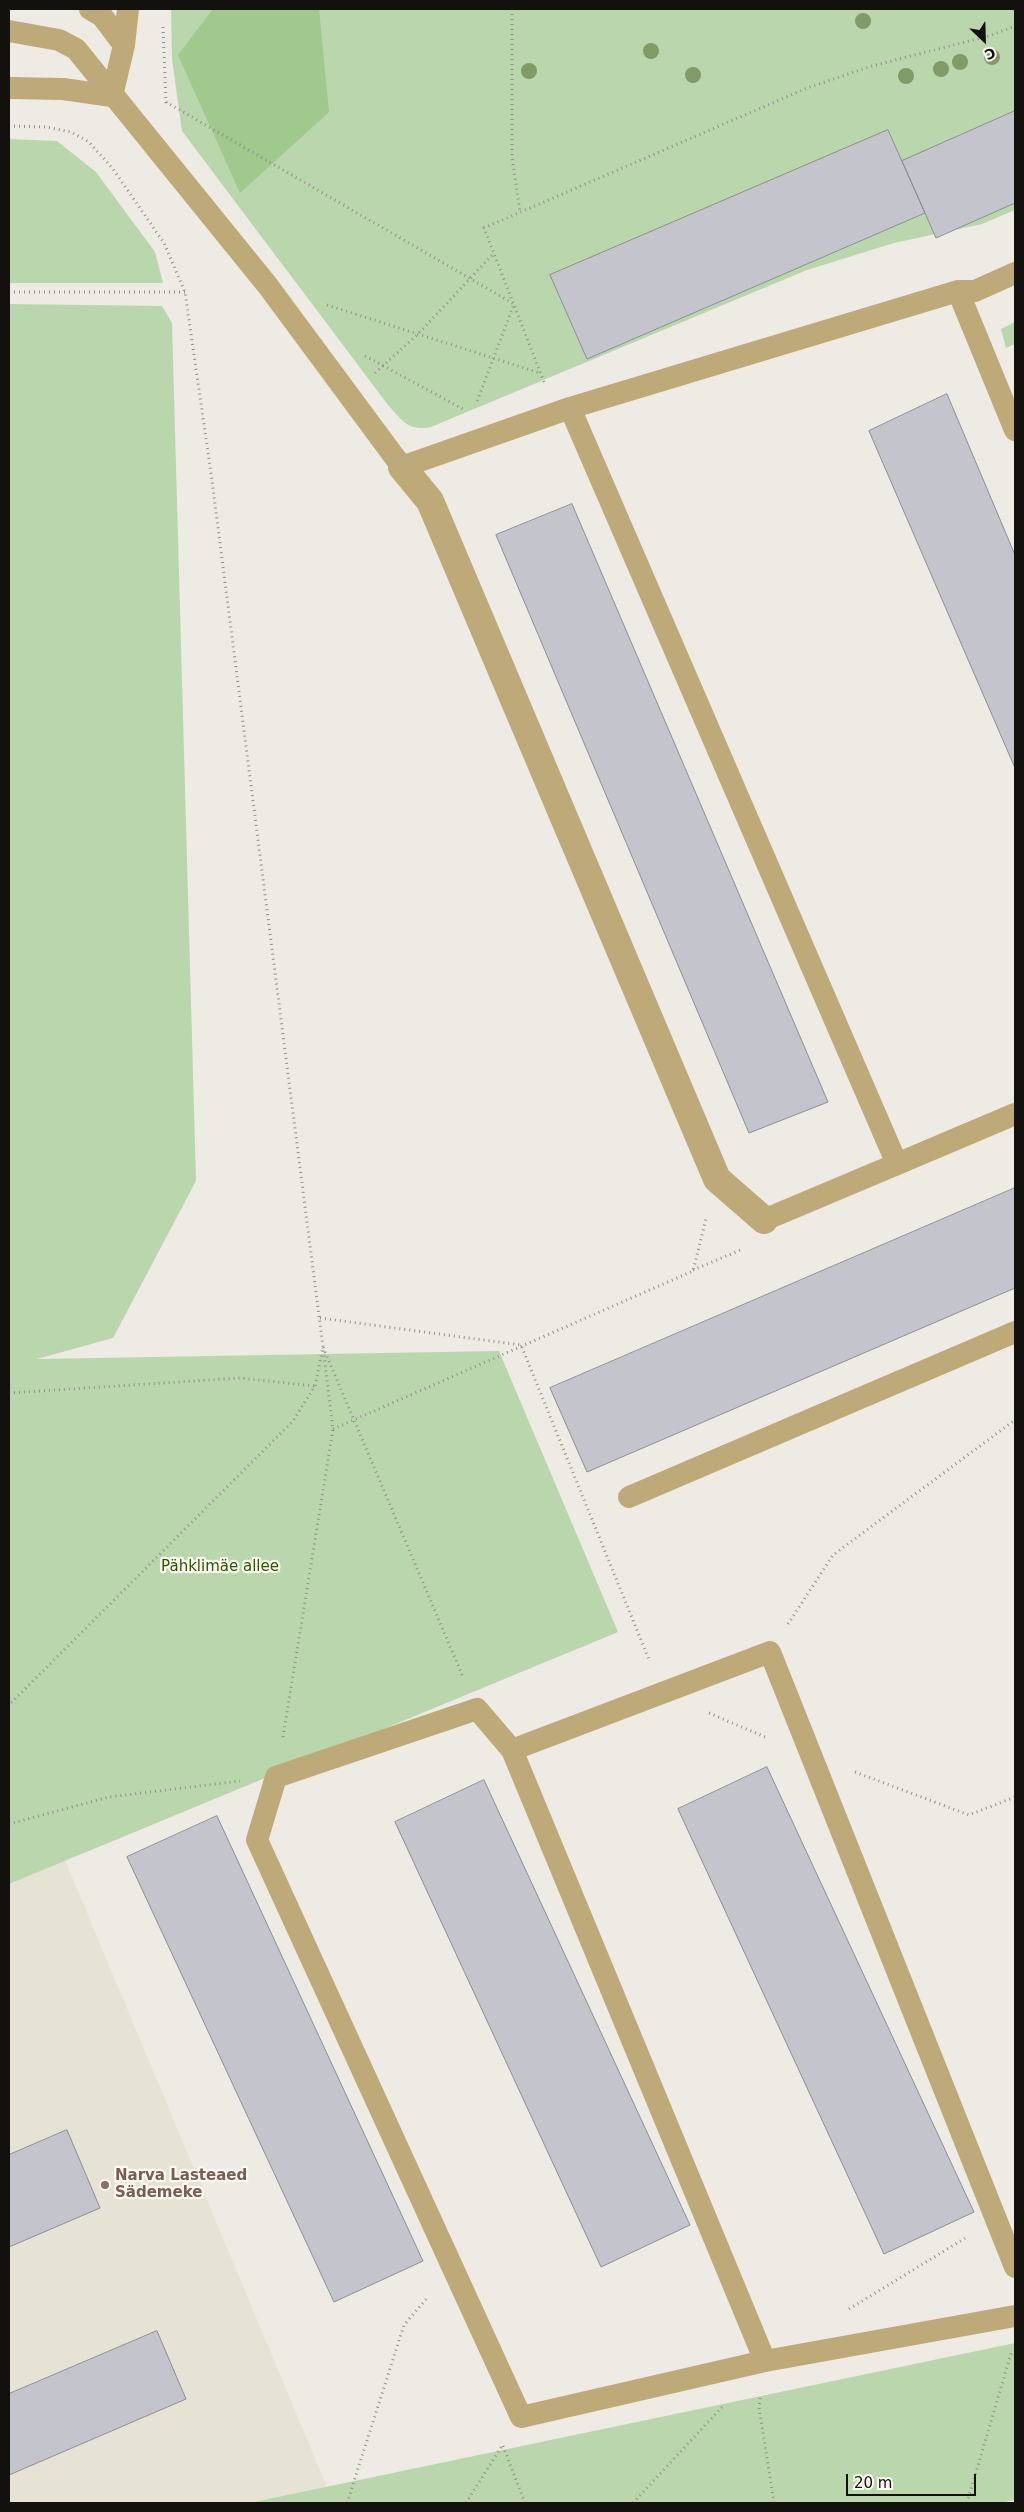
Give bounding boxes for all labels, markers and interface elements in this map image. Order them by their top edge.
north arrow [959,15,1009,65]
text: С [982,44,998,63]
park label: Pähklimäe allee [161,1558,279,1576]
place label: Narva Lasteaed Sädemeke [115,2167,247,2202]
marker: Narva Lasteaed Sädemeke [99,2179,111,2191]
scale bar [849,2464,979,2496]
text: 20 m [854,2474,892,2492]

